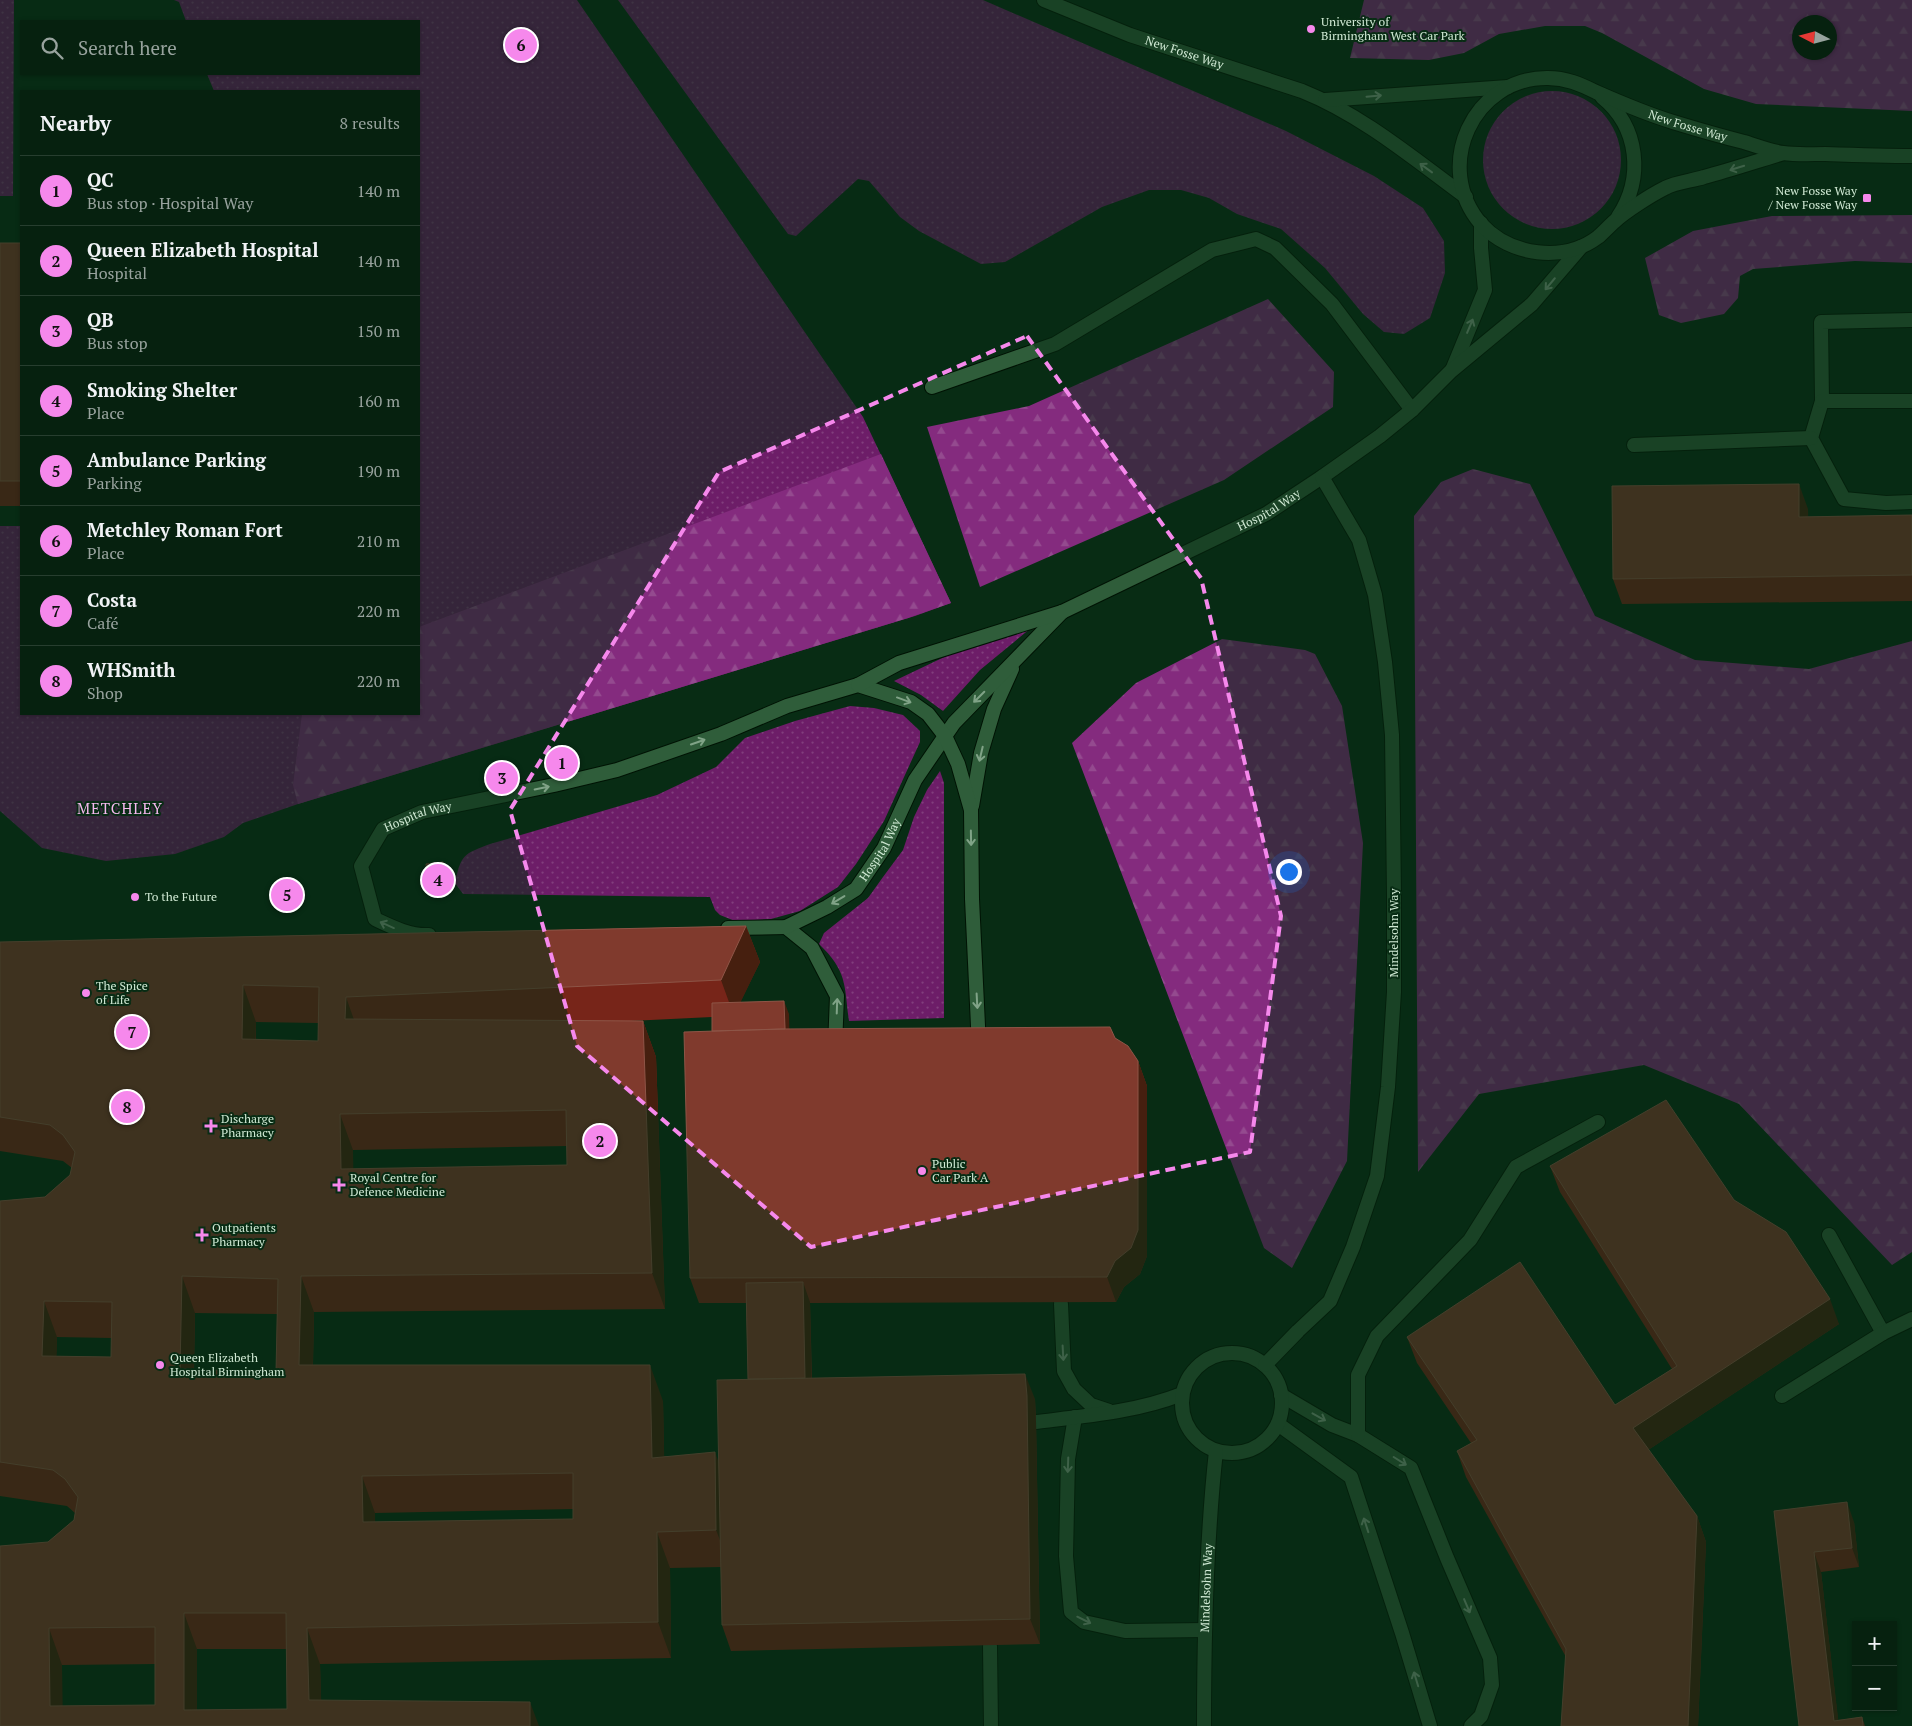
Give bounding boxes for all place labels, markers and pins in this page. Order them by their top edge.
place label: University of Birmingham West Car Park [1321,14,1466,43]
marker: University of Birmingham West Car Park [1305,23,1317,35]
pin: 6 [505,26,537,64]
place label: New Fosse Way / New Fosse Way [1767,183,1858,212]
marker: New Fosse Way / New Fosse Way [1861,192,1873,204]
pin: 1 [546,744,578,782]
pin: 3 [486,759,518,797]
pin: 4 [422,861,454,899]
pin: 5 [271,876,303,914]
place label: To the Future [145,889,217,904]
marker: To the Future [129,891,141,903]
place label: The Spice of Life [96,978,148,1007]
marker: The Spice of Life [80,987,92,999]
pin: 7 [116,1013,148,1051]
pin: 8 [111,1088,143,1126]
place label: Discharge Pharmacy [221,1111,275,1140]
marker: Discharge Pharmacy [205,1120,217,1132]
pin: 2 [584,1122,616,1160]
place label: Public Car Park A [932,1156,989,1185]
marker: Public Car Park A [916,1165,928,1177]
place label: Royal Centre for Defence Medicine [350,1170,445,1199]
marker: Royal Centre for Defence Medicine [332,1178,346,1192]
place label: Outpatients Pharmacy [212,1220,276,1249]
marker: Outpatients Pharmacy [196,1229,208,1241]
place label: Queen Elizabeth Hospital Birmingham [170,1350,285,1379]
marker: Queen Elizabeth Hospital Birmingham [154,1359,166,1371]

